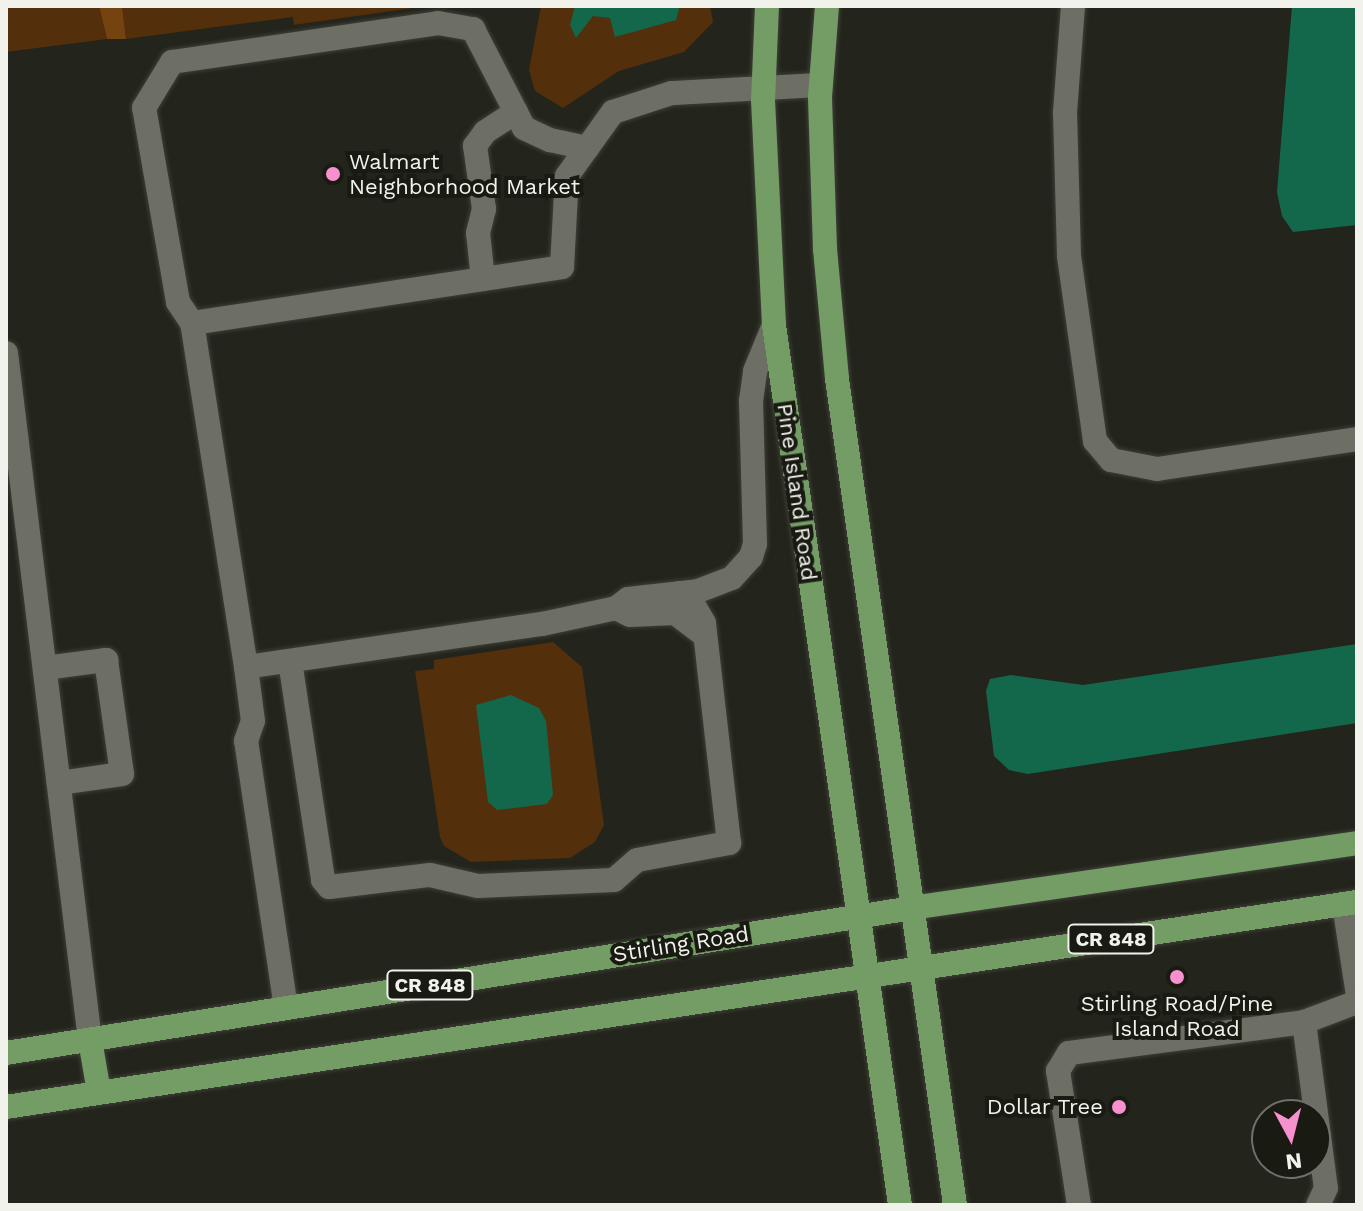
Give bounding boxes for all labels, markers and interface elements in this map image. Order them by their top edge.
place label: Walmart Neighborhood Market [349,148,580,200]
marker: Walmart Neighborhood Market [324,165,342,183]
street label: Pine Island Road [771,402,823,582]
street label: Stirling Road [611,920,751,968]
road number: CR 848 [1067,923,1155,955]
marker: Stirling Road/Pine Island Road [1168,968,1186,986]
road number: CR 848 [386,969,474,1001]
place label: Stirling Road/Pine Island Road [1081,990,1273,1042]
place label: Dollar Tree [986,1094,1103,1120]
marker: Dollar Tree [1110,1098,1128,1116]
north arrow [1251,1099,1331,1179]
text: N [1284,1148,1303,1175]

